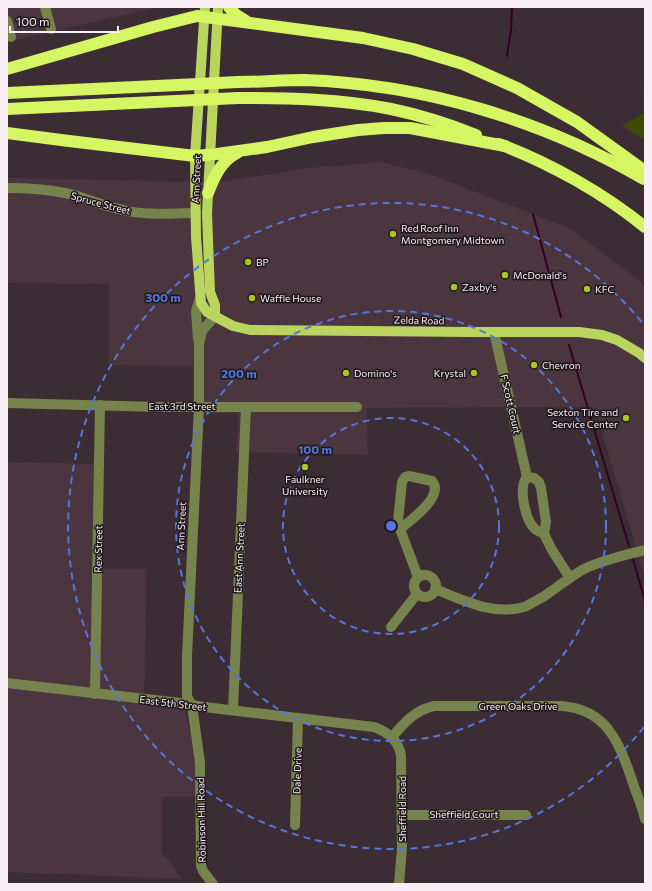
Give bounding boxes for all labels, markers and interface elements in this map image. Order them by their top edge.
scale bar [10,8,118,34]
text: 100 m [16,14,50,28]
street label: Ann Street [189,154,203,204]
street label: Spruce Street [70,189,132,217]
place label: Red Roof Inn Montgomery Midtown [401,222,504,246]
marker: Red Roof Inn Montgomery Midtown [388,229,398,239]
place label: BP [256,256,269,268]
marker: BP [243,257,253,267]
place label: McDonald's [513,269,567,281]
marker: McDonald's [500,270,510,280]
place label: Zaxby's [462,281,497,293]
marker: Zaxby's [449,282,459,292]
place label: KFC [595,283,614,295]
marker: KFC [582,284,592,294]
text: 300 m [145,290,181,304]
place label: Waffle House [260,292,321,304]
marker: Waffle House [247,293,257,303]
street label: Zelda Road [393,314,445,326]
place label: Chevron [542,359,580,371]
marker: Chevron [529,360,539,370]
text: 200 m [221,366,257,380]
place label: Domino's [354,367,397,379]
place label: Krystal [434,367,466,379]
marker: Domino's [341,368,351,378]
marker: Krystal [469,368,479,378]
street label: F Scott Court [498,373,524,435]
street label: East 3rd Street [148,400,216,412]
place label: Sexton Tire and Service Center [547,406,618,430]
marker: Sexton Tire and Service Center [621,413,631,423]
text: 100 m [298,442,332,456]
marker: Faulkner University [300,462,310,472]
place label: Faulkner University [282,473,328,497]
street label: Ann Street [174,501,188,551]
centre of rings [384,519,398,533]
street label: East Ann Street [231,523,247,593]
street label: Rex Street [92,525,104,573]
street label: East 5th Street [139,693,207,713]
street label: Green Oaks Drive [479,700,557,712]
street label: Dale Drive [290,748,304,794]
street label: Sheffield Road [396,776,408,842]
street label: Robinson Hill Road [194,777,208,863]
street label: Sheffield Court [429,808,499,820]

